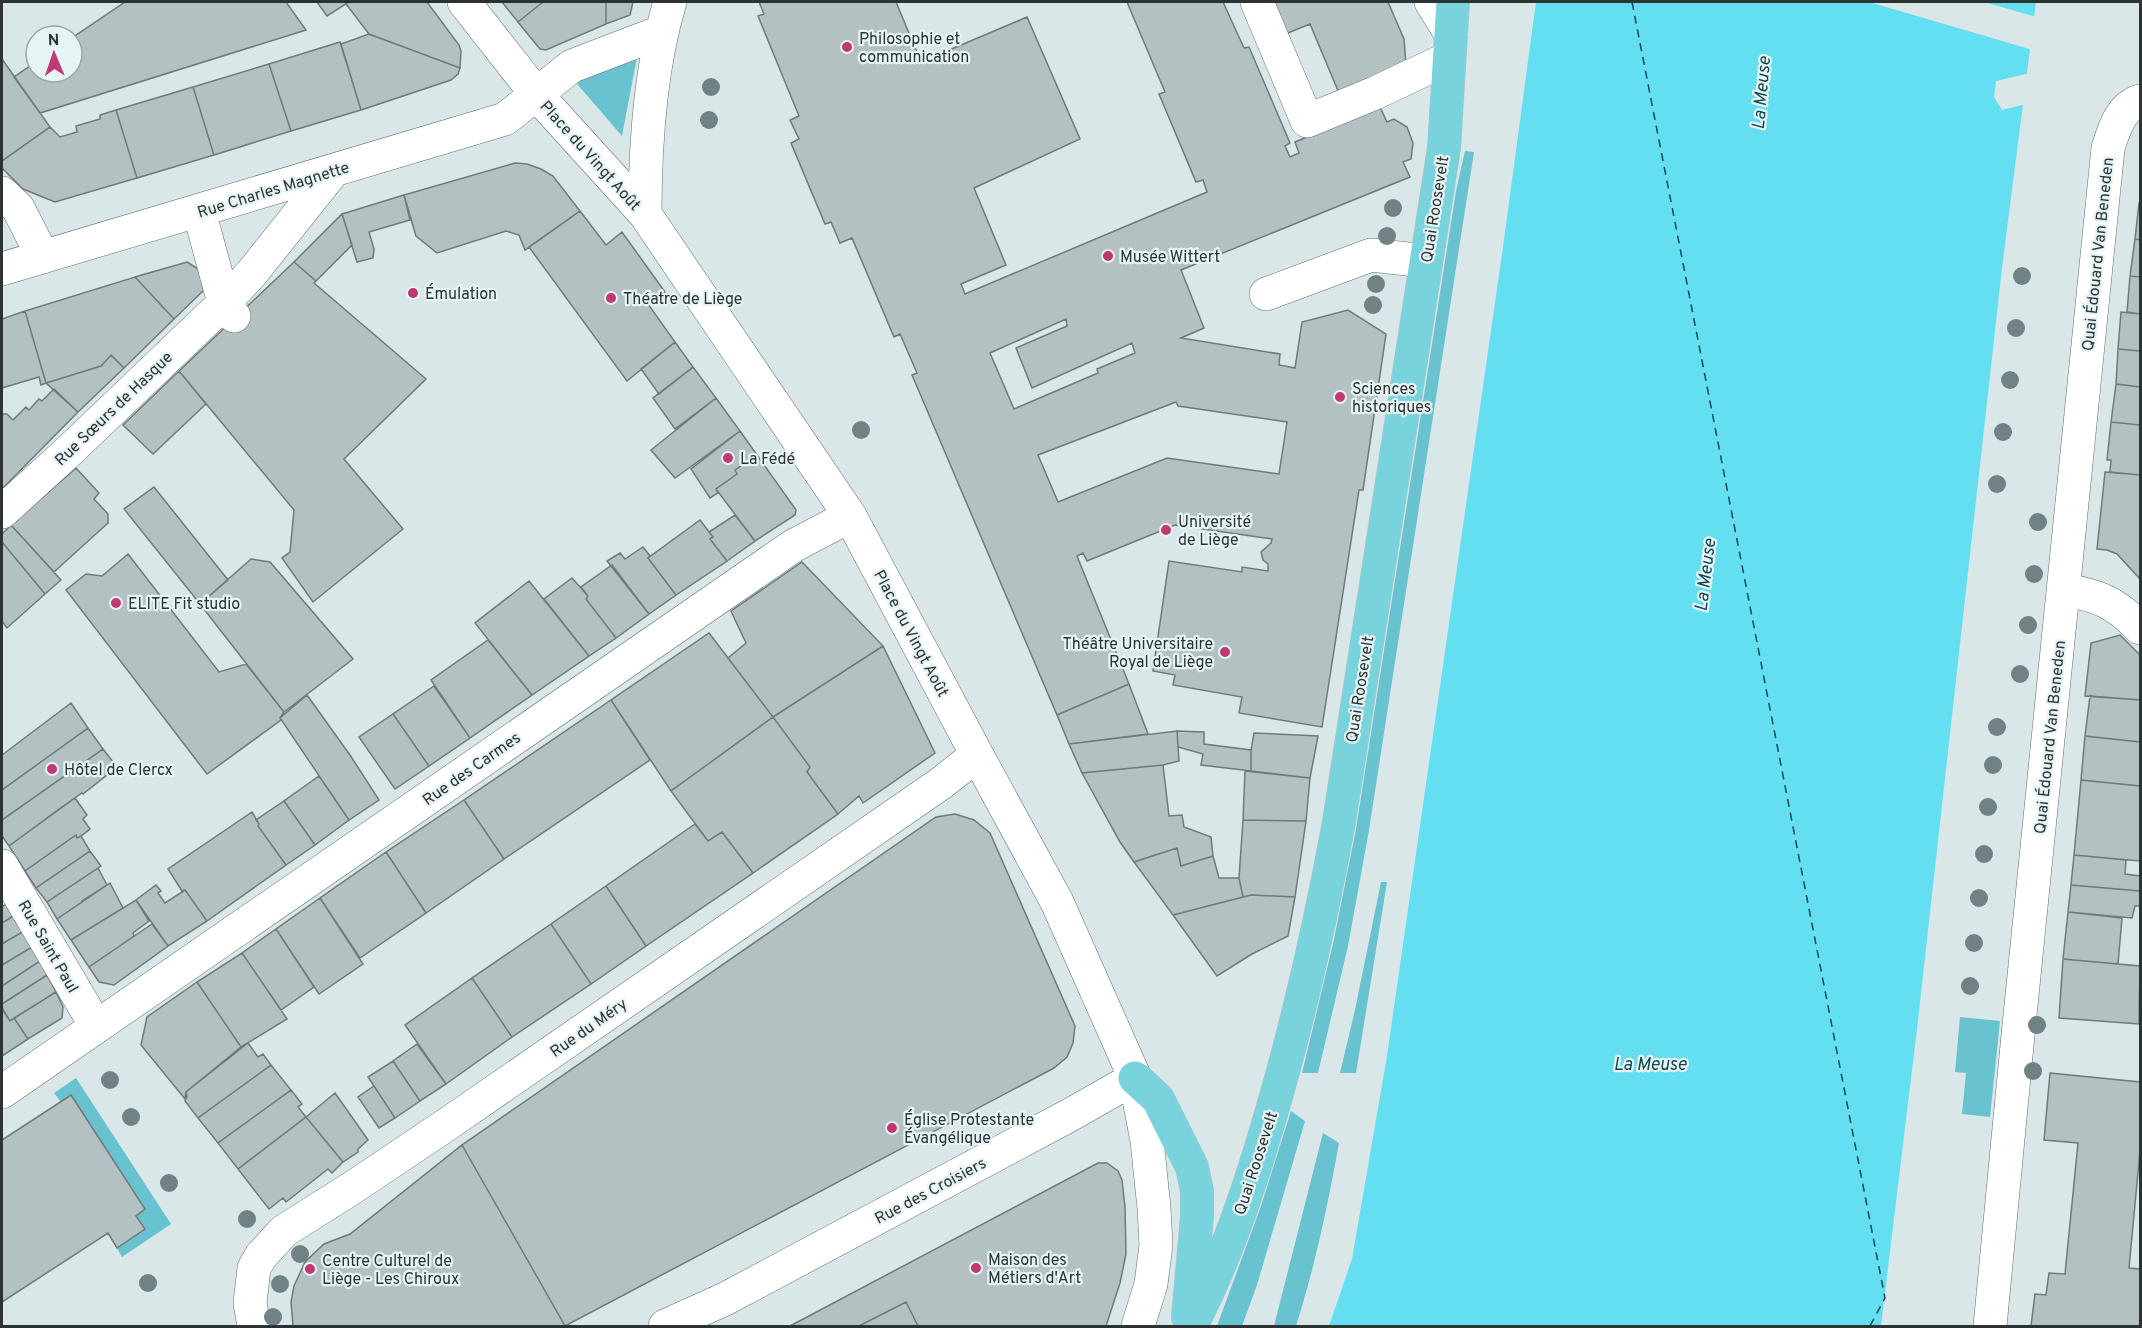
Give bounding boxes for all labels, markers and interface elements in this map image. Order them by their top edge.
north arrow [24,24,84,84]
place label: Philosophie et communication [859,30,969,68]
text: N [47,31,60,51]
marker: Philosophie et communication [840,40,854,54]
water label: La Meuse [1748,55,1777,131]
street label: Place du Vingt Août [535,97,644,215]
street label: Quai Roosevelt [1418,154,1454,264]
street label: Quai Édouard Van Beneden [2077,156,2119,352]
street label: Rue Charles Magnette [195,158,352,224]
place label: Musée Wittert [1120,248,1220,268]
marker: Musée Wittert [1101,249,1115,263]
place label: Émulation [425,283,497,305]
marker: Émulation [406,286,420,300]
place label: Théatre de Liège [623,290,742,310]
marker: Théatre de Liège [604,291,618,305]
street label: Rue Sœurs de Hasque [51,348,178,471]
place label: Sciences historiques [1352,380,1431,418]
marker: Sciences historiques [1333,390,1347,404]
place label: La Fédé [740,450,795,470]
marker: La Fédé [721,451,735,465]
place label: Université de Liège [1178,513,1251,551]
marker: Université de Liège [1159,523,1173,537]
water label: La Meuse [1691,537,1722,613]
street label: Place du Vingt Août [868,567,952,701]
place label: ELITE Fit studio [128,595,240,615]
marker: ELITE Fit studio [109,596,123,610]
street label: Quai Roosevelt [1343,634,1379,744]
place label: Théâtre Universitaire Royal de Liège [1062,635,1213,673]
street label: Quai Édouard Van Beneden [2029,639,2071,835]
marker: Théâtre Universitaire Royal de Liège [1218,645,1232,659]
street label: Rue des Carmes [419,728,525,811]
place label: Hôtel de Clercx [64,761,173,781]
marker: Hôtel de Clercx [45,762,59,776]
street label: Rue Saint Paul [13,897,82,997]
street label: Rue du Méry [547,995,632,1063]
water label: La Meuse [1613,1054,1687,1077]
place label: Église Protestante Évangélique [904,1109,1034,1149]
street label: Quai Roosevelt [1231,1109,1283,1218]
marker: Église Protestante Évangélique [885,1121,899,1135]
street label: Rue des Croisiers [872,1154,990,1230]
place label: Maison des Métiers d'Art [988,1251,1081,1289]
place label: Centre Culturel de Liège - Les Chiroux [322,1252,459,1290]
marker: Maison des Métiers d'Art [969,1261,983,1275]
marker: Centre Culturel de Liège - Les Chiroux [303,1262,317,1276]

